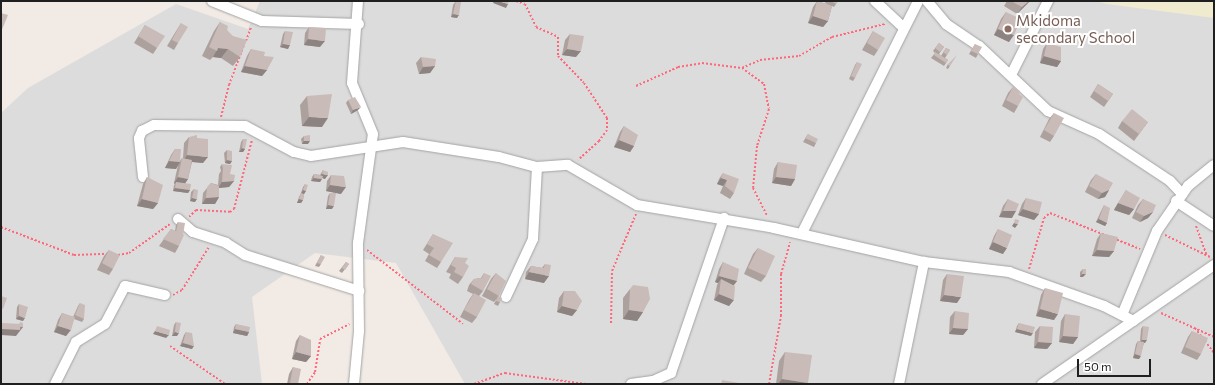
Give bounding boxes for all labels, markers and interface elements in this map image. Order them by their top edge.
place label: Mkidoma secondary School [1016,11,1135,46]
marker: Mkidoma secondary School [1003,24,1013,34]
scale bar [1079,351,1153,377]
text: 50 m [1084,359,1112,373]

